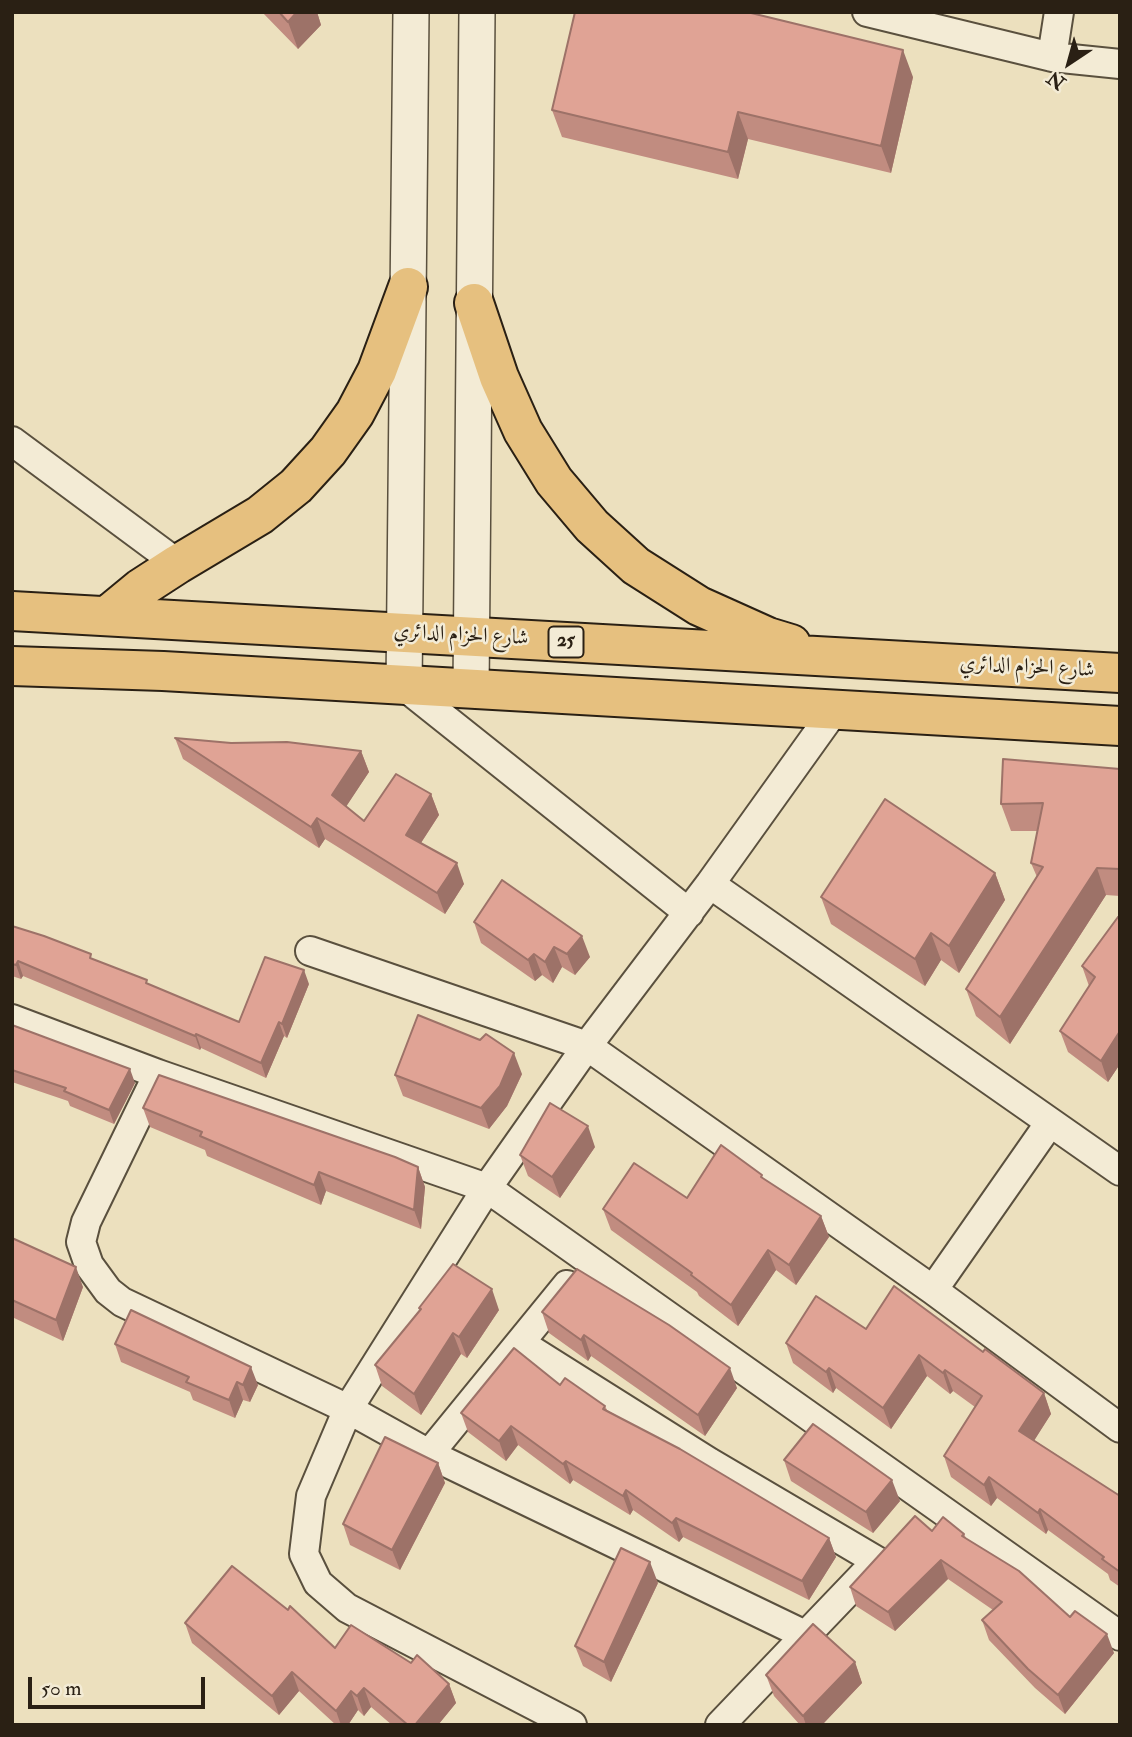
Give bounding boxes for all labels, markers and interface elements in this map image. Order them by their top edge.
north arrow [1034,28,1104,98]
text: N [1043,65,1071,95]
street label: شارع الحزام الدائري [393,620,529,652]
road number: 25 [548,626,584,657]
street label: شارع الحزام الدائري [959,652,1095,684]
scale bar [32,1664,208,1708]
text: 50 m [41,1675,82,1702]

